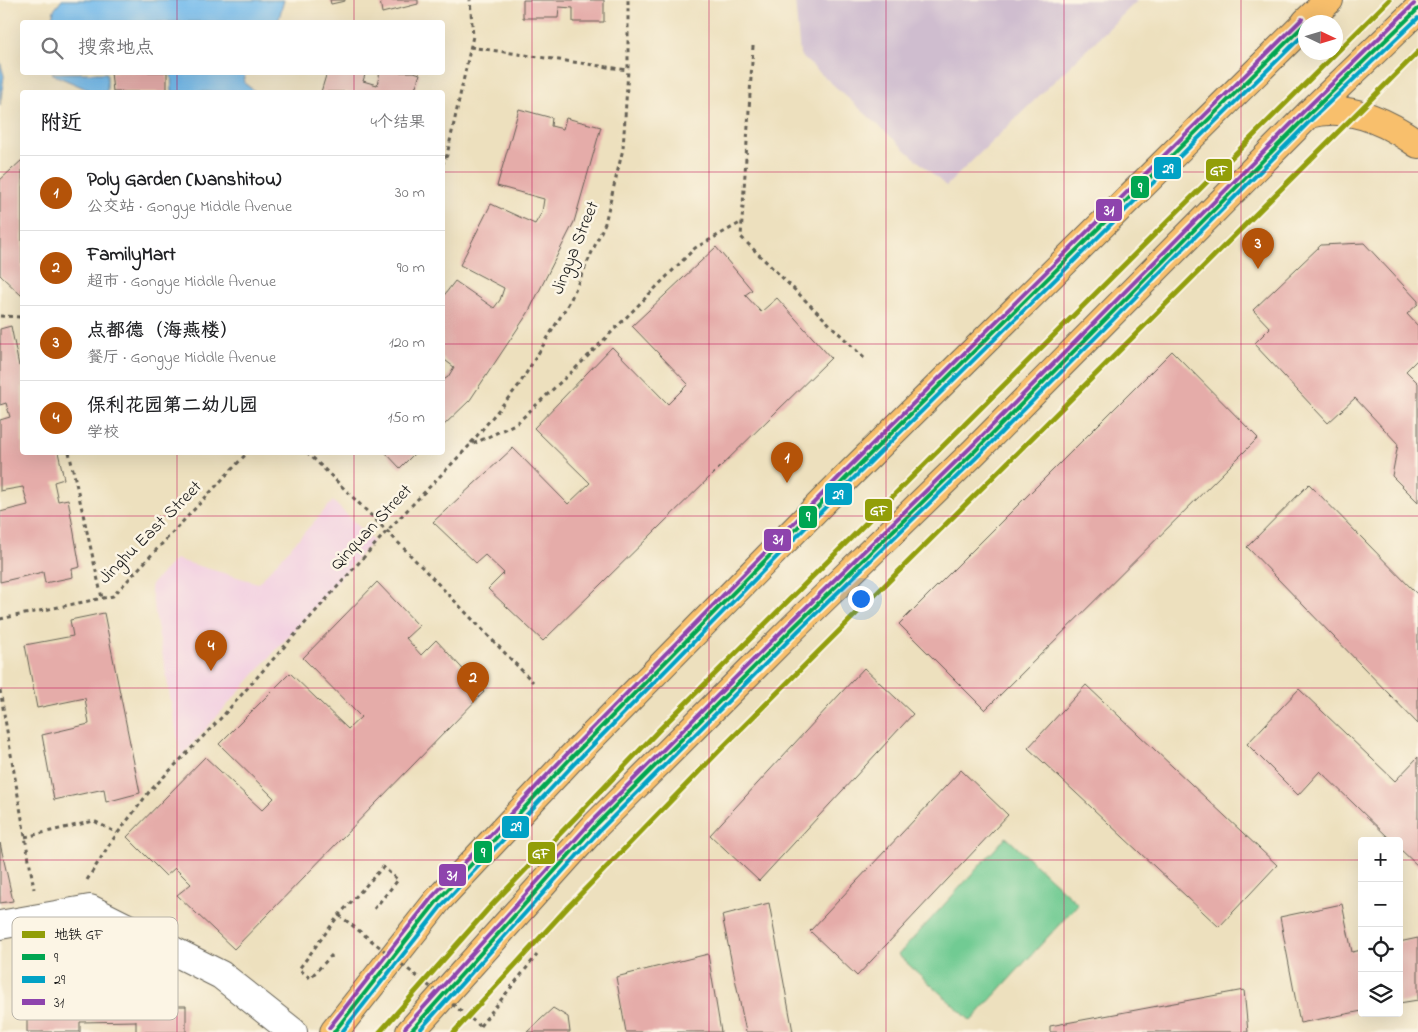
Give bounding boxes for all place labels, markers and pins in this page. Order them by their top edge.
pin: 3 [1242,228,1274,269]
pin: 1 [771,442,803,483]
pin: 4 [195,630,227,671]
pin: 2 [457,662,489,703]

